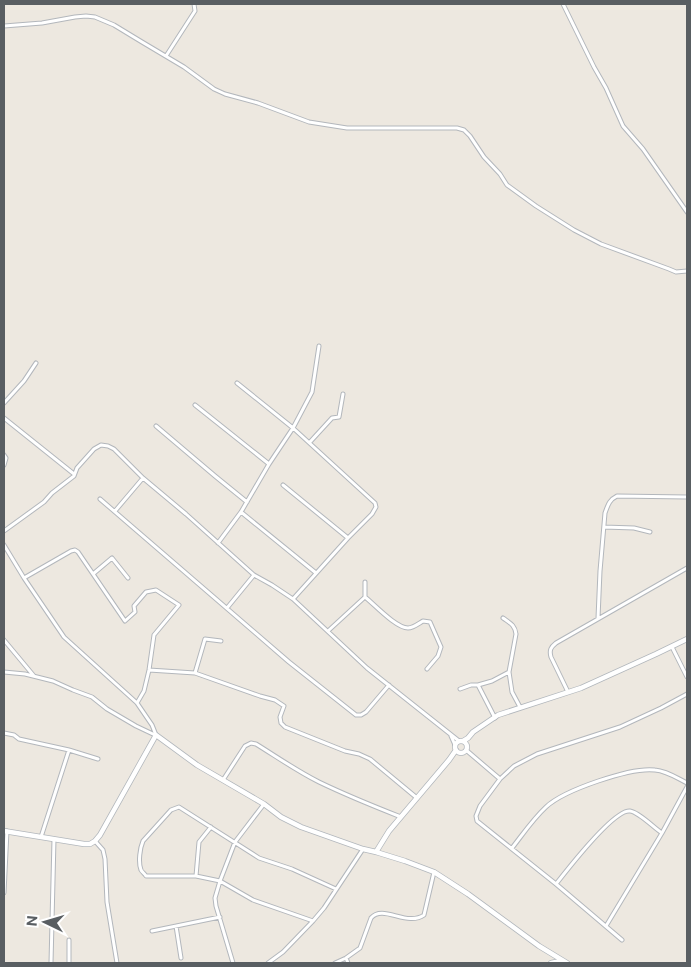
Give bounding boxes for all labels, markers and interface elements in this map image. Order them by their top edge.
north arrow [20,897,70,947]
text: N [24,915,40,927]

